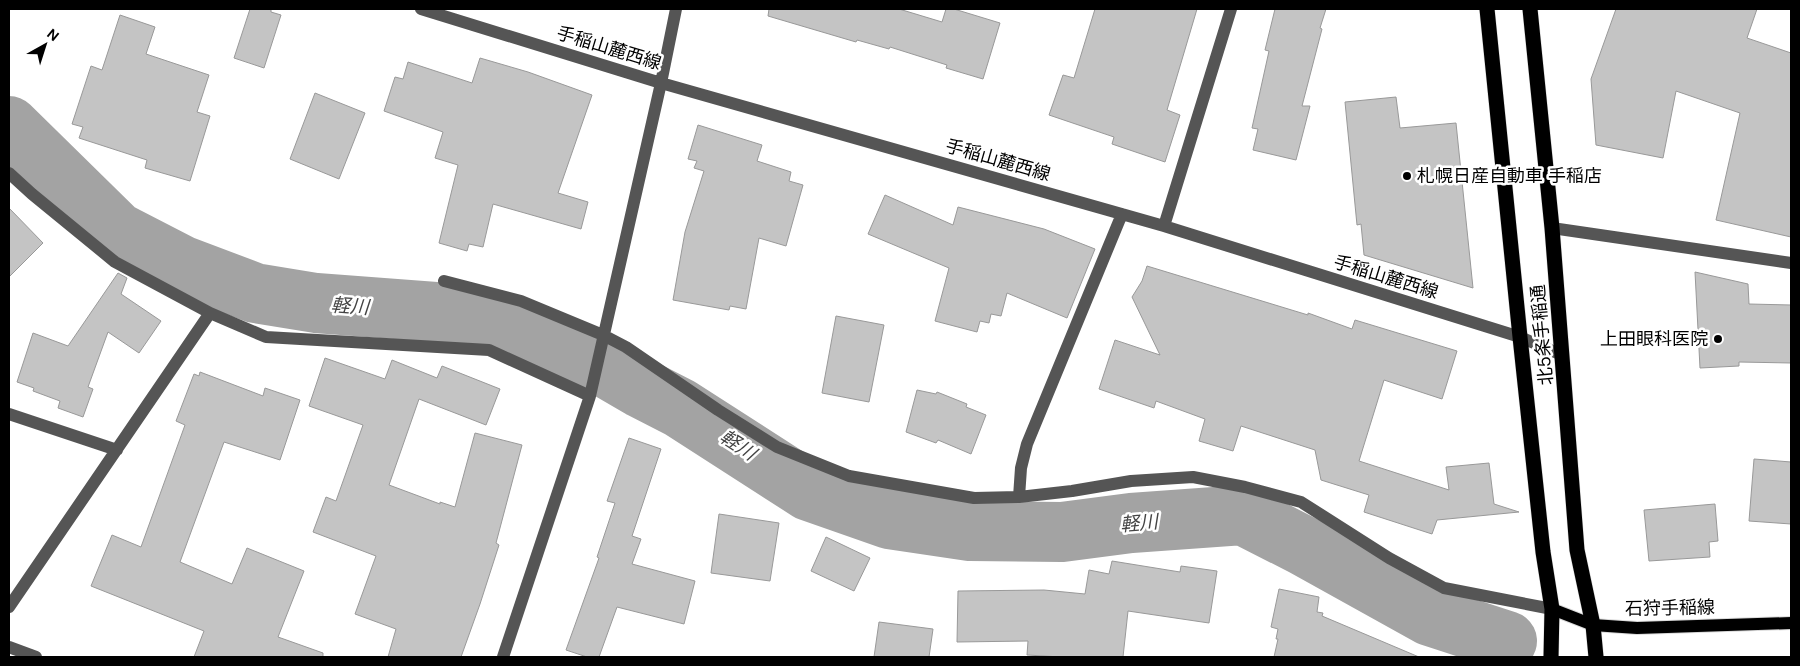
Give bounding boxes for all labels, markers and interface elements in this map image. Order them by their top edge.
north arrow [20,20,70,70]
street label: 手稲山麓西線 [554,21,664,75]
text: N [44,25,63,45]
street label: 手稲山麓西線 [943,134,1053,186]
place label: 札幌日産自動車 手稲店 [1417,164,1602,188]
marker: 札幌日産自動車 手稲店 [1401,170,1413,182]
street label: 手稲山麓西線 [1331,250,1441,304]
street label: 北5条手稲通 [1526,284,1558,386]
water label: 軽川 [330,292,372,320]
place label: 上田眼科医院 [1600,327,1708,351]
marker: 上田眼科医院 [1712,333,1724,345]
water label: 軽川 [715,424,762,467]
water label: 軽川 [1119,509,1161,537]
street label: 石狩手稲線 [1625,595,1715,621]

